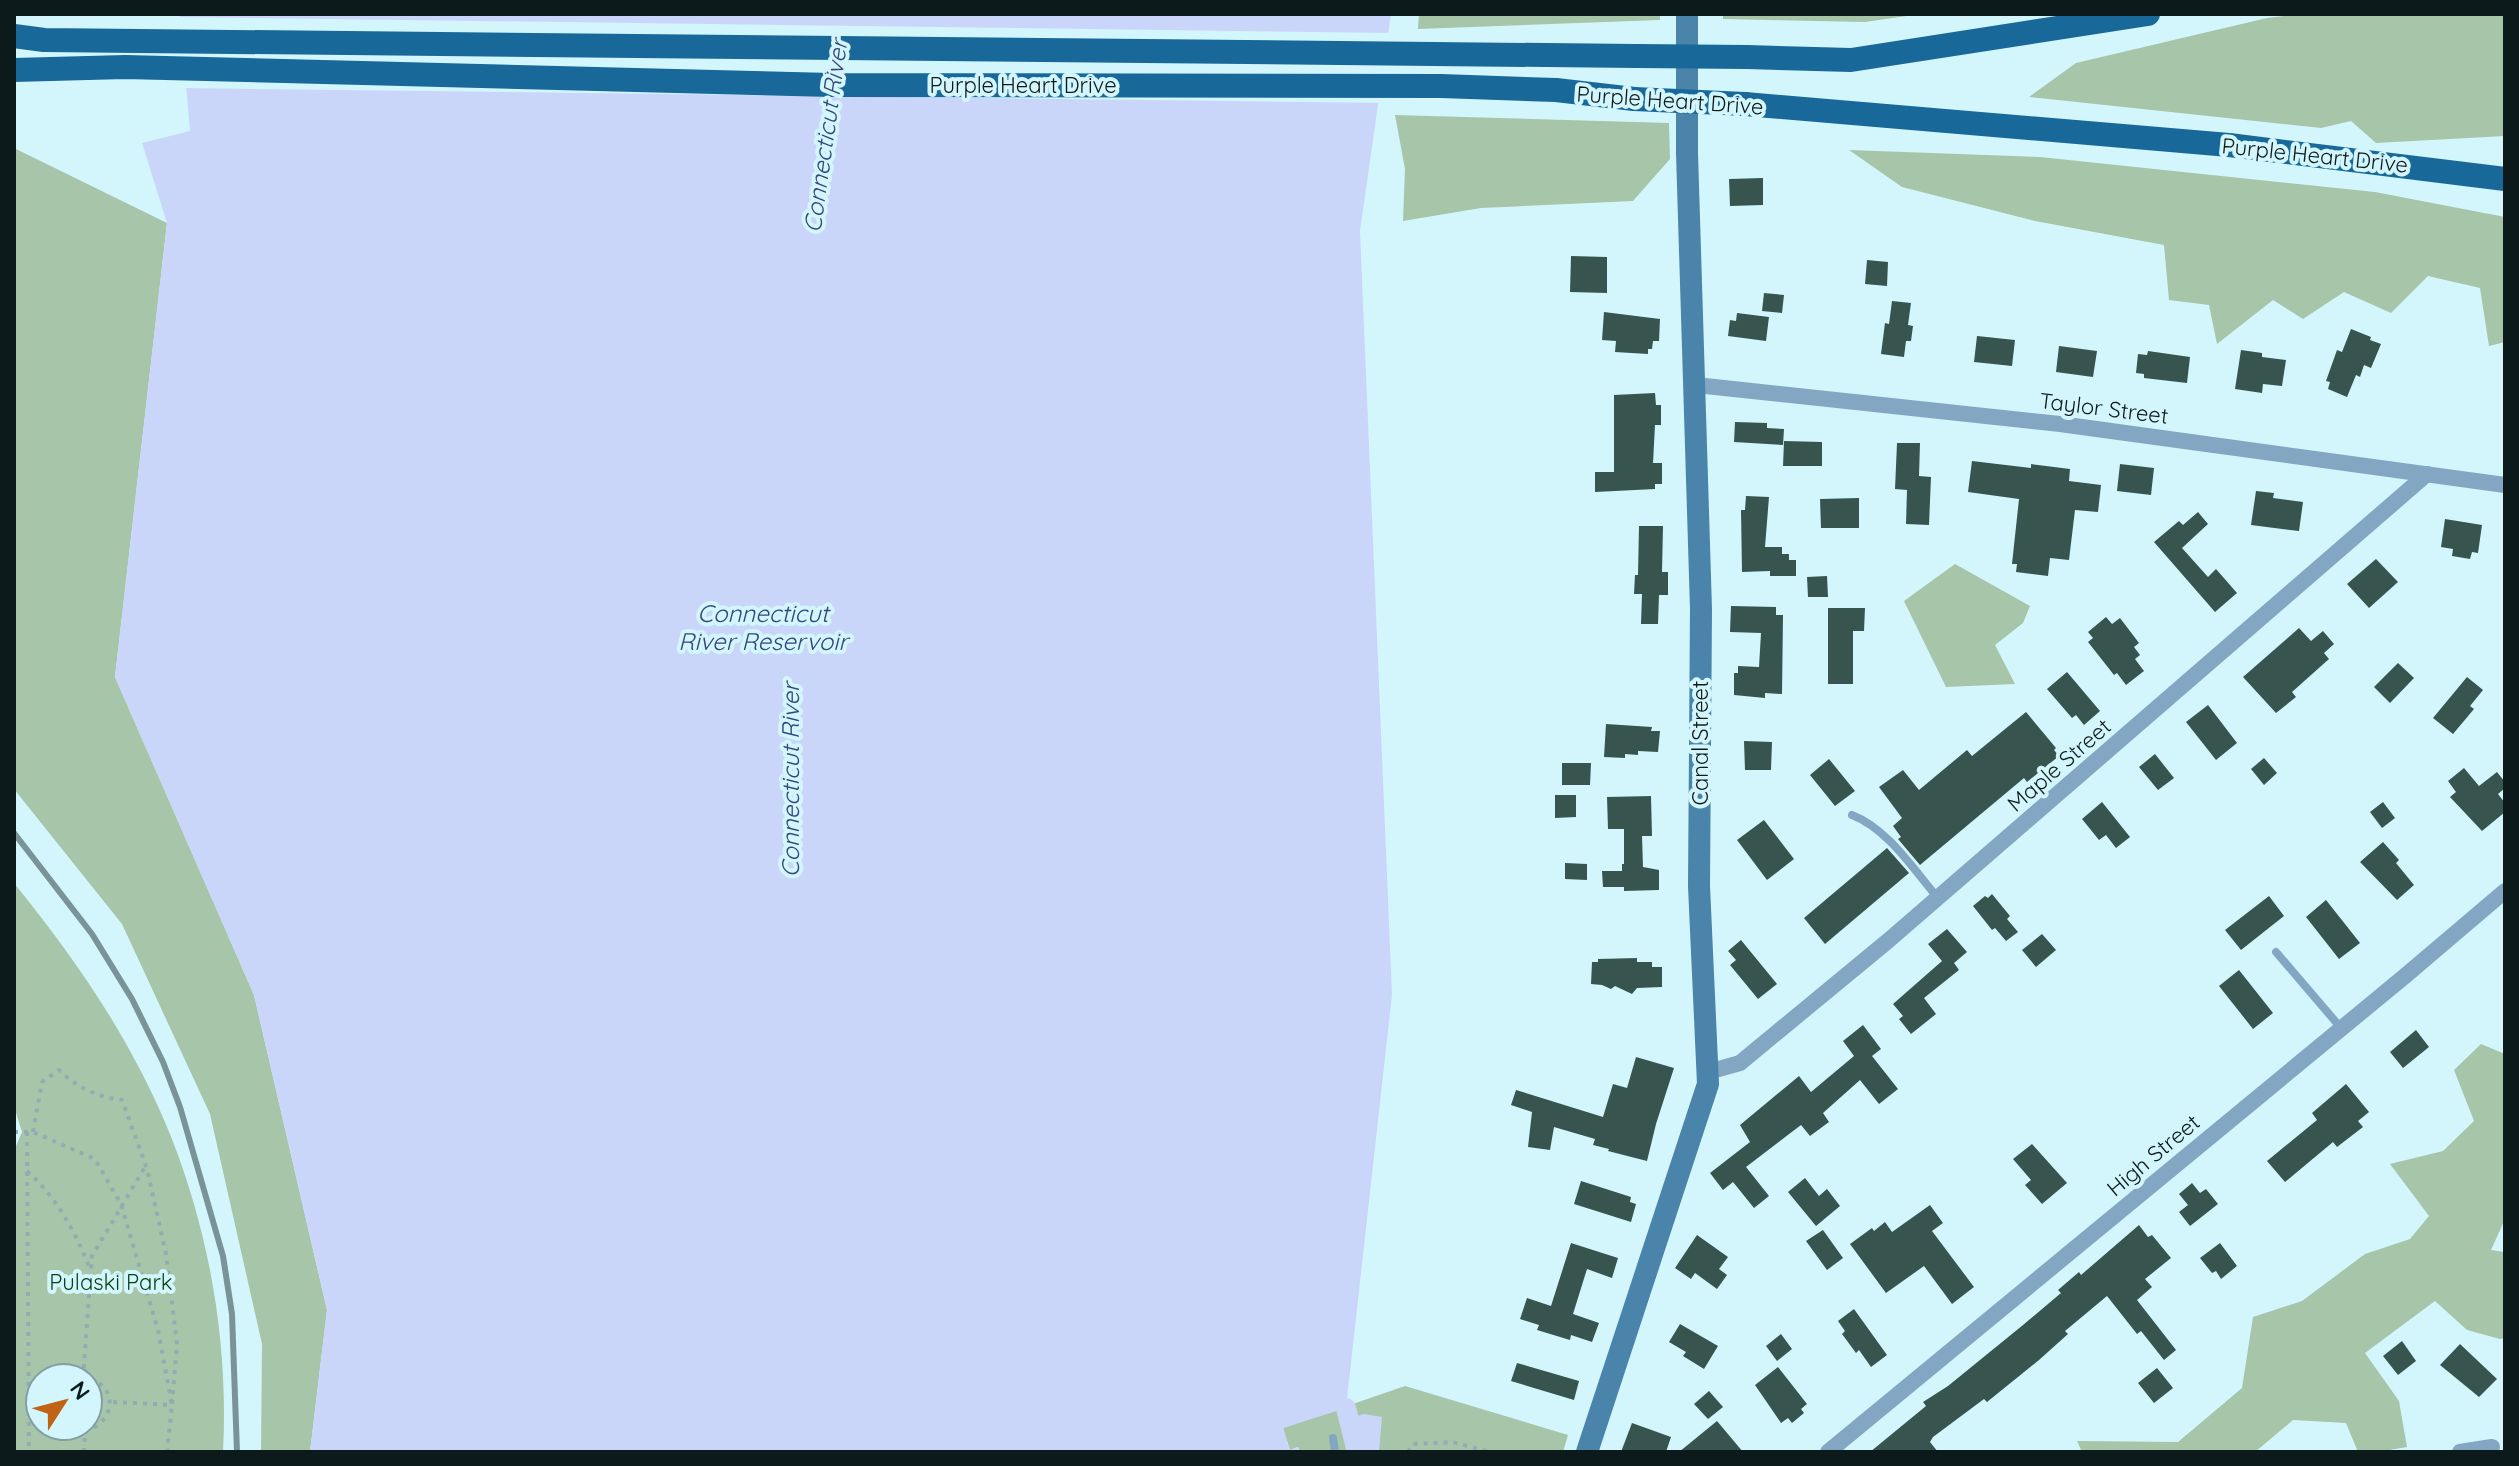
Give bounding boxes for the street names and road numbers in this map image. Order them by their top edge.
street label: Purple Heart Drive [929,71,1117,99]
street label: Purple Heart Drive [1576,80,1764,120]
street label: Purple Heart Drive [2220,131,2410,179]
street label: Taylor Street [2038,386,2170,430]
street label: Canal Street [1686,681,1714,805]
street label: Maple Street [2001,712,2117,818]
street label: High Street [2101,1108,2205,1202]

